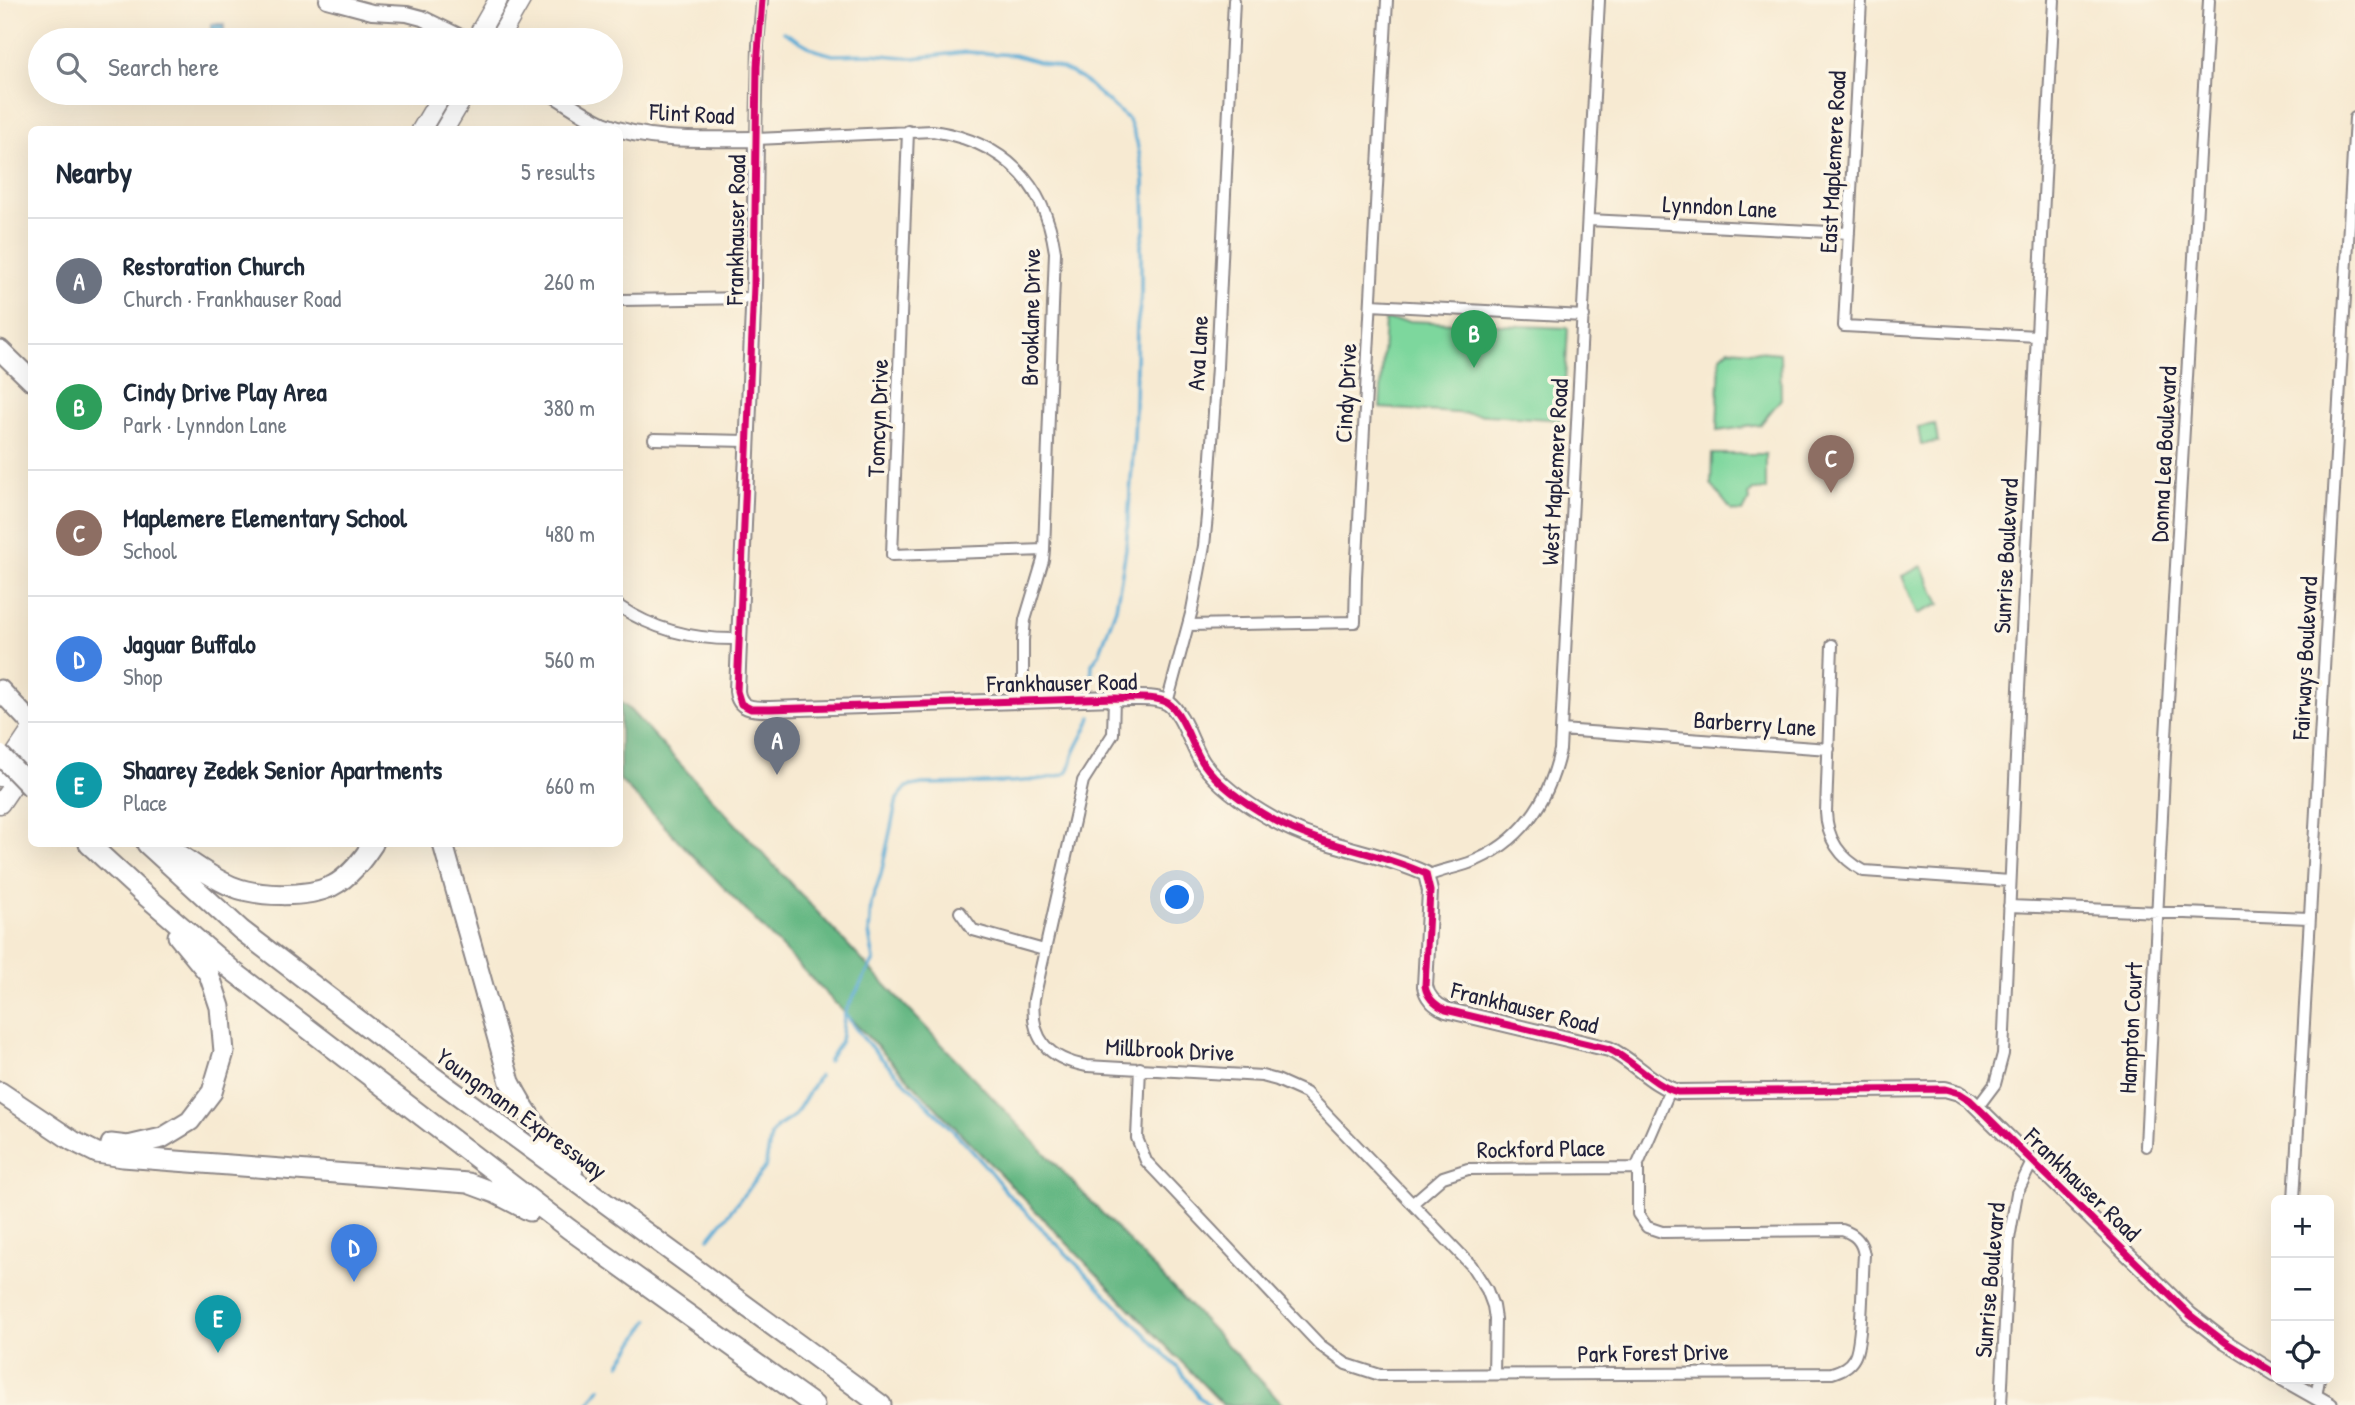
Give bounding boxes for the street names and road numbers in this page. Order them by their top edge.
street label: East Maplemere Road [1811,70,1853,254]
street label: Flint Road [648,95,735,131]
street label: Frankhauser Road [718,155,752,306]
street label: Lynndon Lane [1662,187,1779,225]
street label: Brooklane Drive [1013,247,1047,386]
street label: Ava Lane [1179,314,1215,391]
street label: Cindy Drive [1326,342,1364,444]
street label: Tomcyn Drive [859,358,895,478]
street label: Donna Lea Boulevard [2142,365,2184,543]
street label: West Maplemere Road [1533,378,1575,566]
street label: Sunrise Boulevard [1985,478,2025,634]
street label: Fairways Boulevard [2284,576,2324,741]
street label: Frankhauser Road [986,665,1137,699]
street label: Barberry Lane [1692,703,1818,743]
street label: Hampton Court [2111,961,2149,1094]
street label: Frankhauser Road [1447,973,1602,1041]
street label: Millbrook Drive [1105,1030,1236,1068]
street label: Youngmann Expressway [430,1040,614,1186]
street label: Frankhauser Road [2017,1120,2148,1248]
street label: Rockford Place [1477,1131,1606,1165]
street label: Sunrise Boulevard [1966,1201,2012,1359]
street label: Park Forest Drive [1577,1335,1729,1369]

